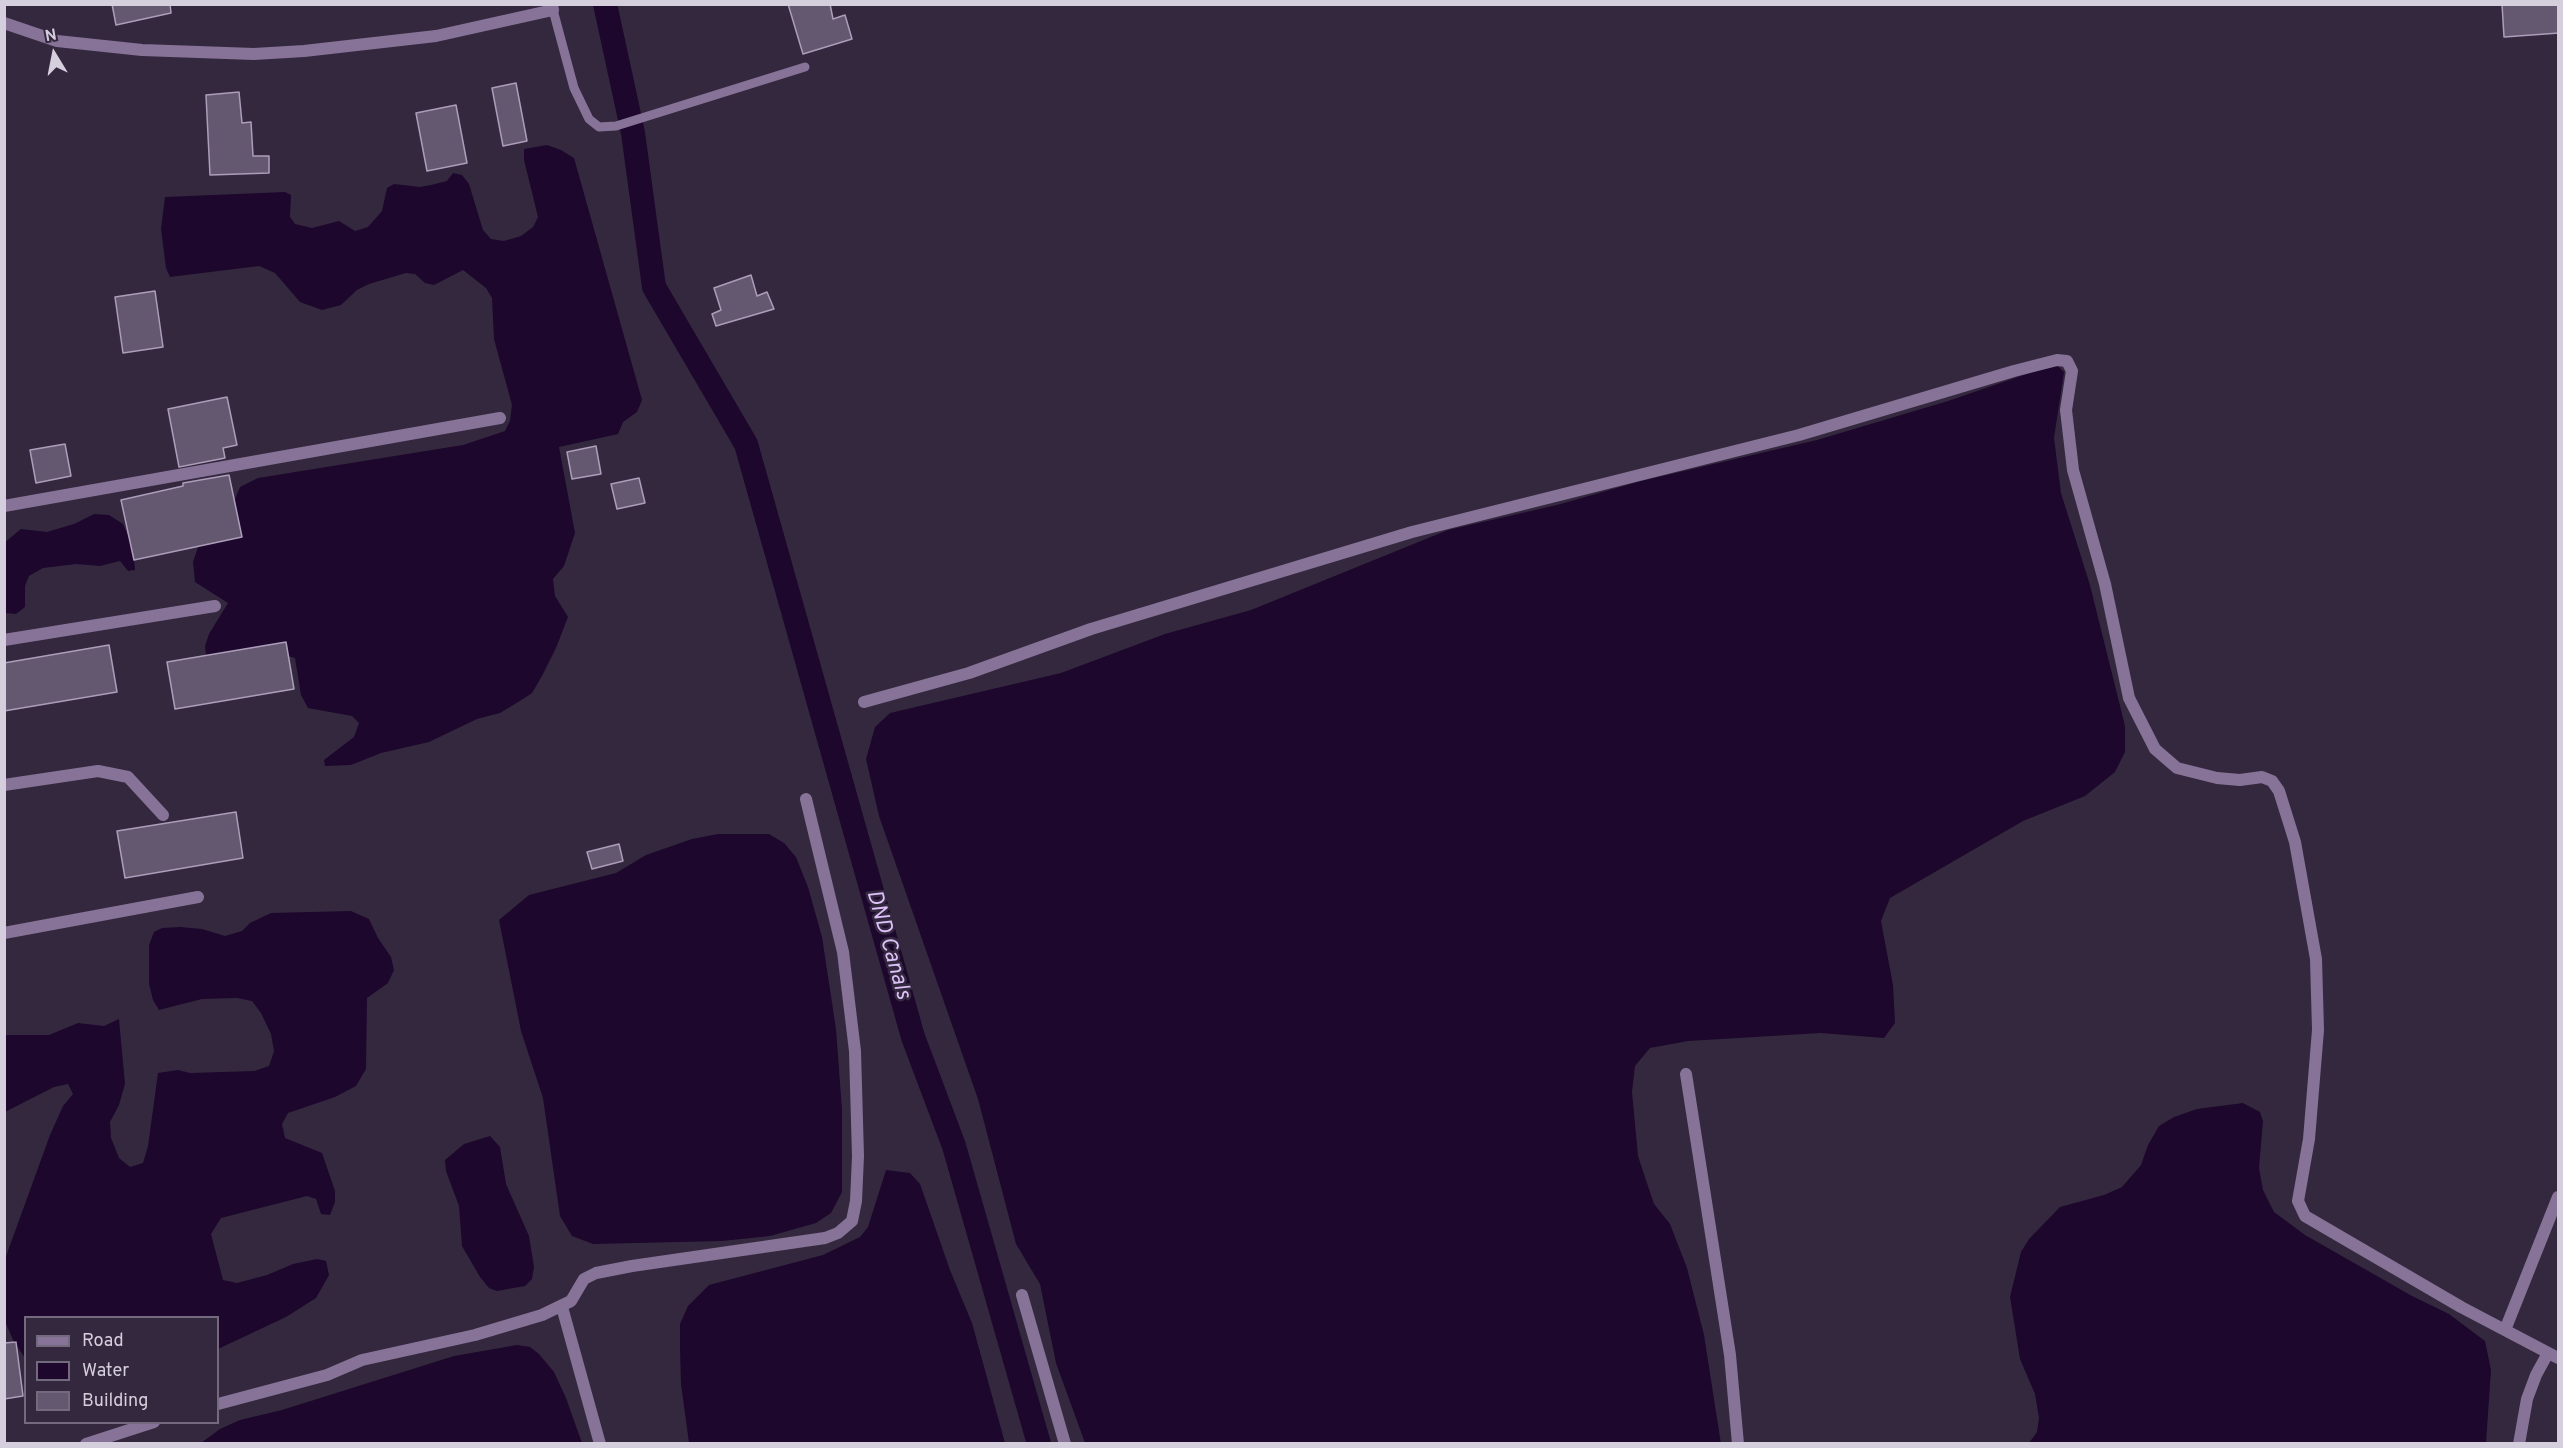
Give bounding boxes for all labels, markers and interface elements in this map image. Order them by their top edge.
north arrow [24,24,84,84]
text: N [43,25,58,47]
water label: DND Canals [859,887,915,1003]
legend [24,1316,219,1424]
text: Road [82,1330,124,1353]
text: Water [82,1360,129,1383]
text: Building [82,1390,148,1413]

